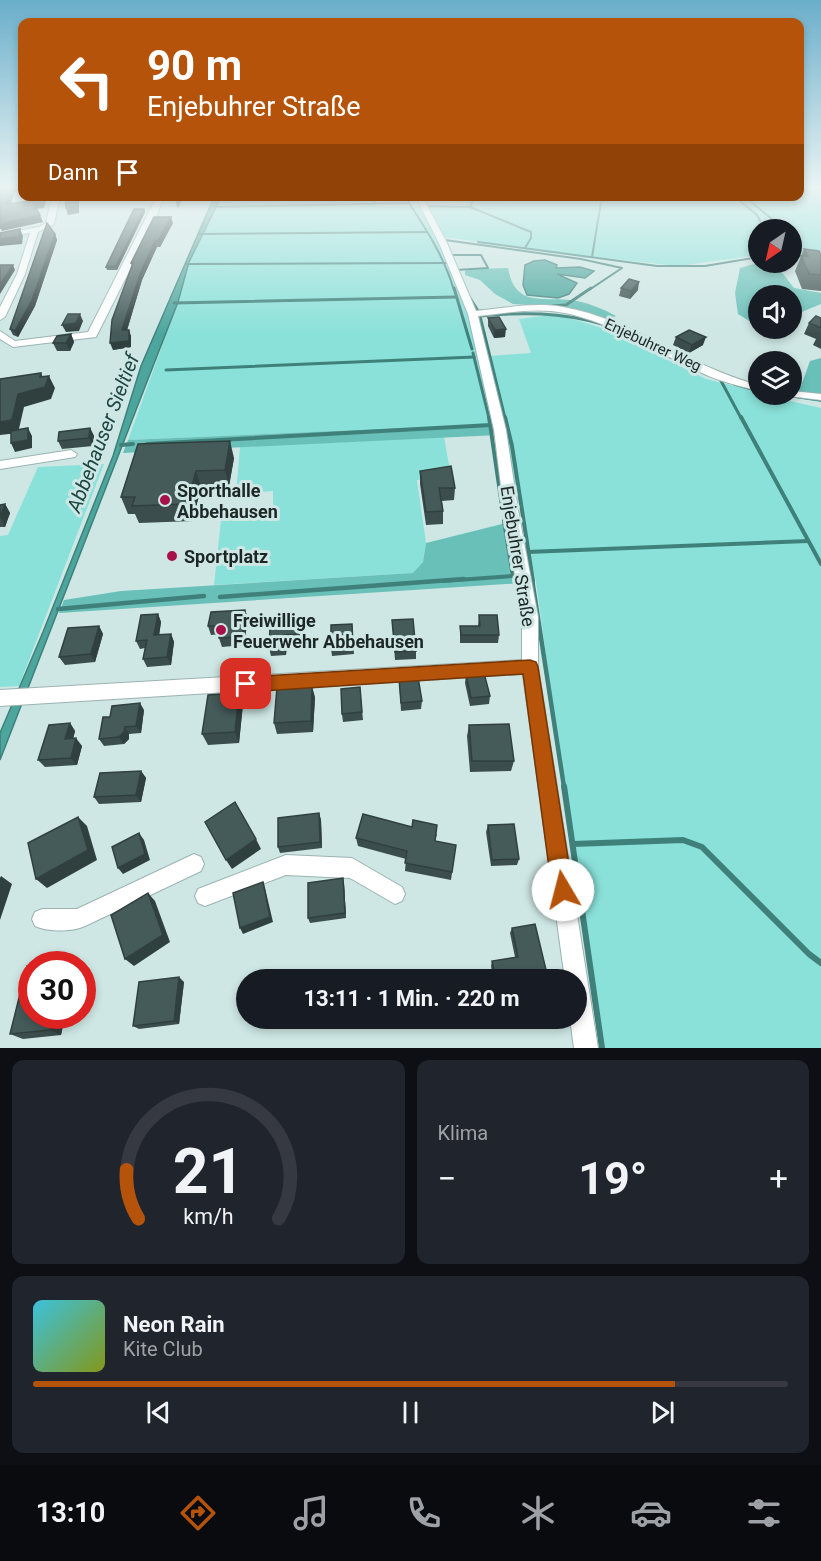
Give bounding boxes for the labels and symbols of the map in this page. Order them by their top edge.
north arrow [748,219,802,273]
street label: Enjebuhrer Weg [602,315,704,375]
water label: Abbehauser Sieltief [61,348,145,517]
place label: Sporthalle Abbehausen [177,480,278,522]
street label: Enjebuhrer Straße [496,484,540,628]
marker: Sporthalle Abbehausen [158,493,172,507]
place label: Sportplatz [184,546,268,567]
marker: Sportplatz [165,549,179,563]
place label: Freiwillige Feuerwehr Abbehausen [233,610,424,652]
marker: Freiwillige Feuerwehr Abbehausen [214,623,228,637]
pin [220,658,271,709]
position arrow [531,858,595,922]
speed limit sign: 30 [18,951,96,1029]

